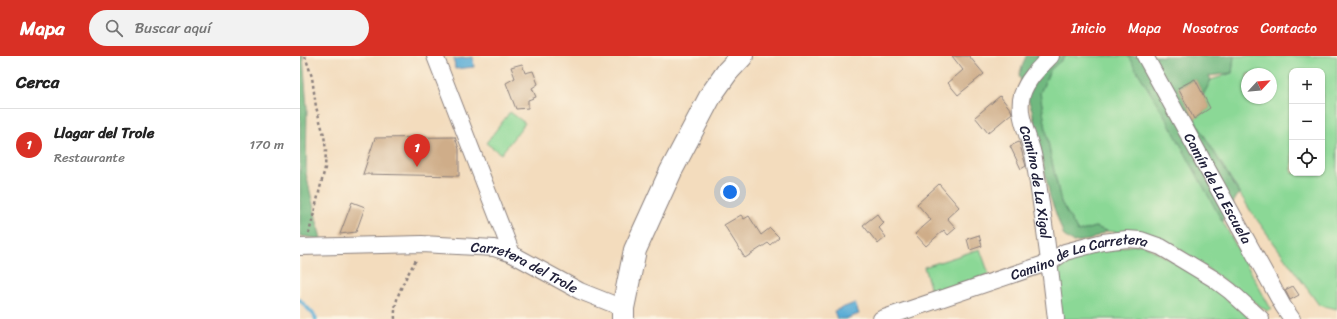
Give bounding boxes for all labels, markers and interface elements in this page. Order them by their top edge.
search box [89,10,369,46]
text: Mapa [20,12,65,45]
text: Buscar aquí [135,15,211,41]
text: Inicio [1071,16,1106,41]
text: Mapa [1128,16,1161,41]
text: Nosotros [1183,16,1238,41]
text: Contacto [1260,16,1317,41]
icon: search [103,17,125,39]
text: Cerca [16,67,59,97]
north arrow [1241,68,1277,104]
map controls [1289,68,1325,176]
button: + [1289,68,1325,104]
button: − [1289,104,1325,140]
text: Llagar del Trole [54,120,154,146]
street label: Camino de La Xigal [1012,122,1058,241]
street label: Camín de La Escuela [1177,128,1258,249]
text: 1 [26,133,32,156]
text: 170 m [249,133,284,156]
pin: 1 [404,134,430,167]
button: locate [1289,140,1325,176]
text: Restaurante [54,146,125,169]
your location [720,182,740,202]
street label: Camino de La Carretera [1007,227,1152,288]
street label: Carretera del Trole [470,235,583,301]

